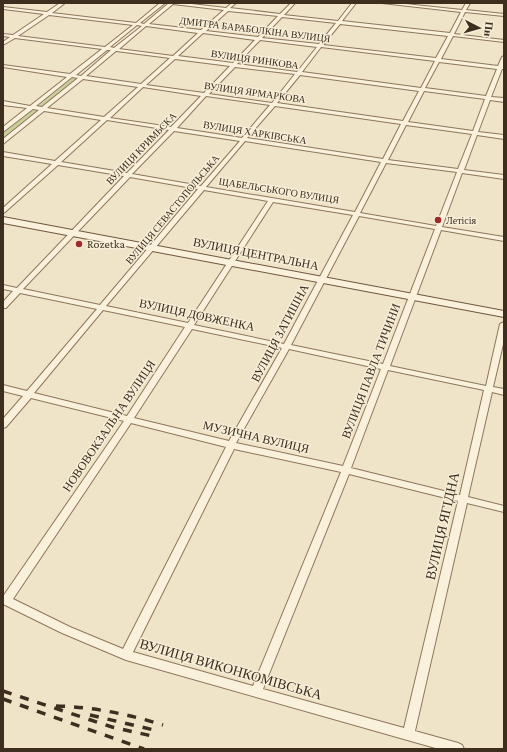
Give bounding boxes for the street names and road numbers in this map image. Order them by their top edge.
street label: ДМИТРА БАРАБОЛКІНА ВУЛИЦЯ [179,15,331,44]
street label: ВУЛИЦЯ РИНКОВА [210,48,300,71]
street label: ВУЛИЦЯ ЯРМАРКОВА [203,80,307,105]
street label: ВУЛИЦЯ КРИМЬСКА [104,109,179,187]
street label: ВУЛИЦЯ ХАРКІВСЬКА [202,119,308,146]
street label: ВУЛИЦЯ СЕВАСТОПОЛЬСЬКА [123,152,222,266]
street label: ЩАБЕЛЬСЬКОГО ВУЛИЦЯ [218,176,340,205]
street label: ВУЛИЦЯ ЦЕНТРАЛЬНА [192,235,321,273]
street label: ВУЛИЦЯ ЗАТИШНА [248,281,312,384]
street label: ВУЛИЦЯ ДОВЖЕНКА [138,296,256,334]
street label: ВУЛИЦЯ ПАВЛА ТИЧИНИ [339,301,403,441]
street label: НОВОВОКЗАЛЬНА ВУЛИЦЯ [60,358,158,494]
street label: МУЗИЧНА ВУЛИЦЯ [201,418,311,456]
street label: ВУЛИЦЯ ЯГІДНА [422,470,462,581]
street label: ВУЛИЦЯ ВИКОНКОМІВСЬКА [138,635,325,703]

